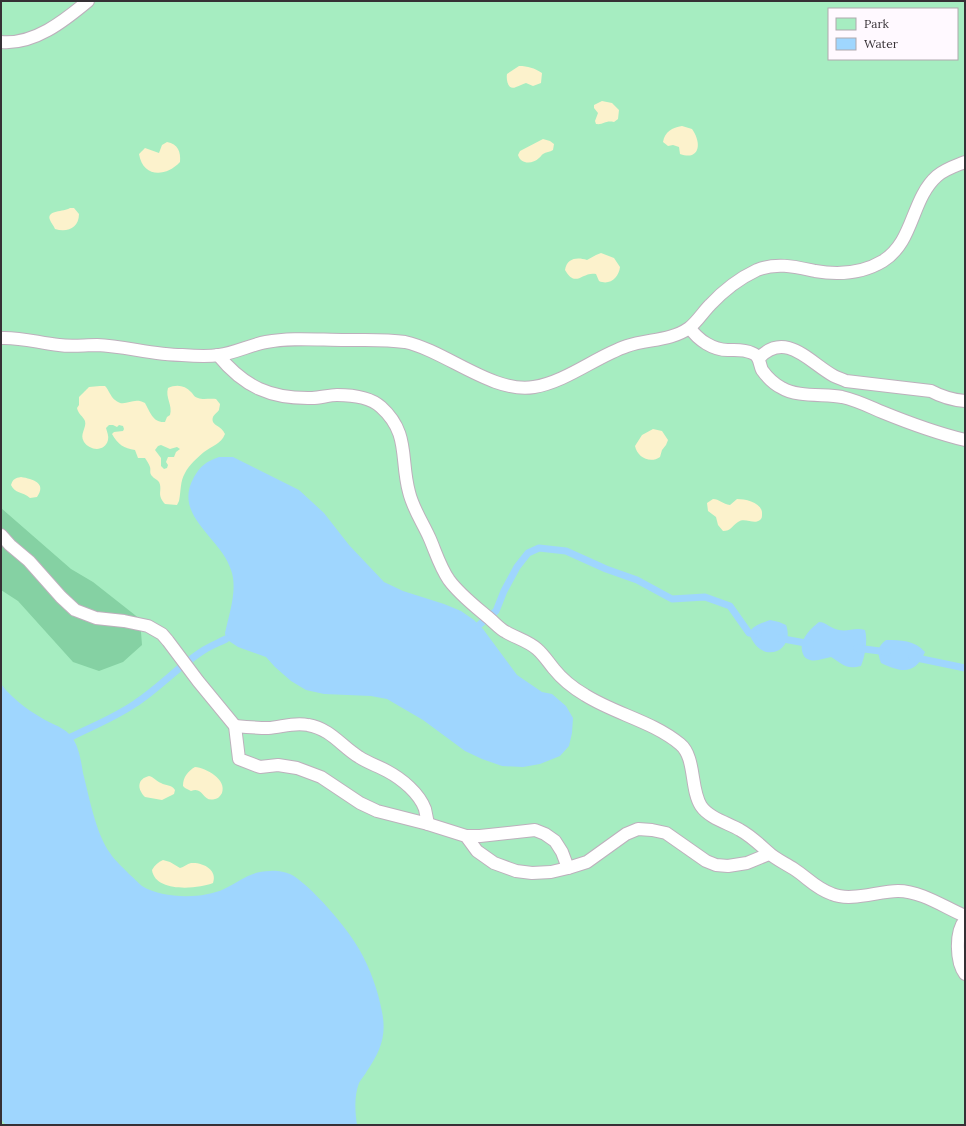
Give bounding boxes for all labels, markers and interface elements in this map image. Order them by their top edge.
legend [828,8,958,60]
text: Park [864,16,890,31]
text: Water [864,36,899,51]

